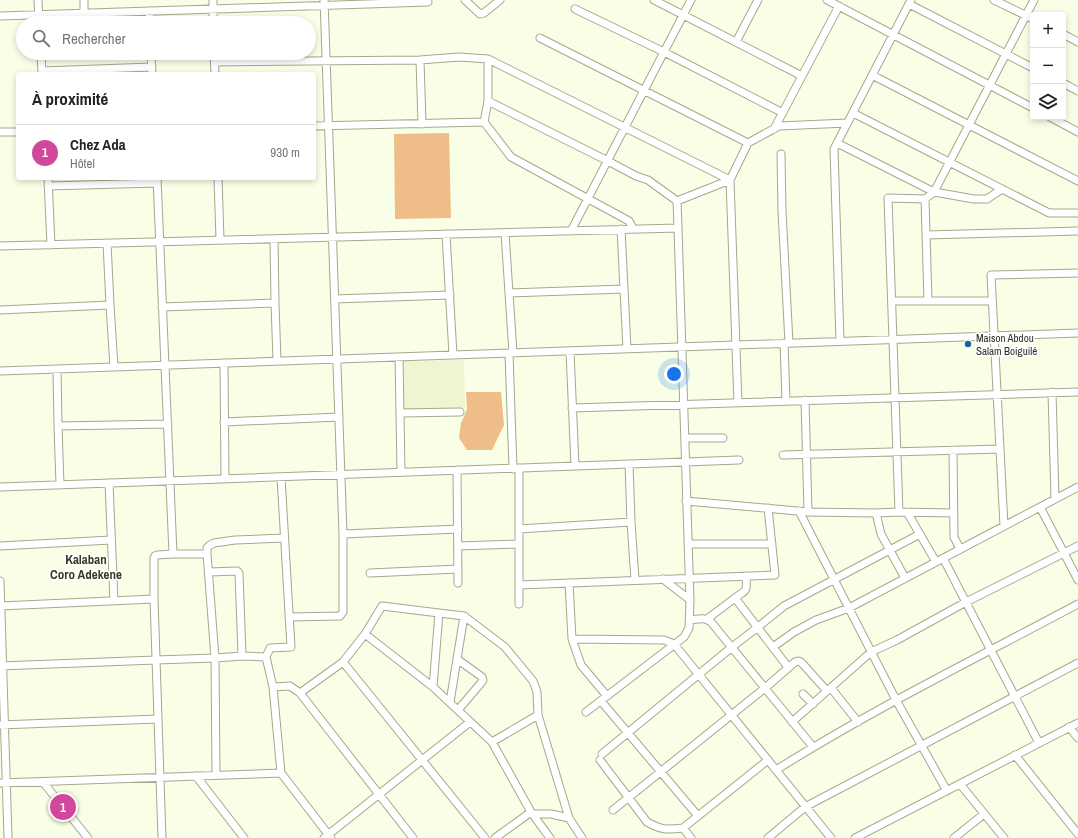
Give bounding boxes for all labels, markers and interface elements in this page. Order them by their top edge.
map controls [1030,12,1066,120]
button: + [1030,12,1066,48]
search box [16,16,316,60]
icon: search [30,27,52,49]
text: Rechercher [62,28,126,49]
button: − [1030,48,1066,84]
button: layers [1030,84,1066,120]
text: À proximité [32,87,108,110]
text: Chez Ada [70,134,126,155]
text: 1 [42,144,48,161]
text: 930 m [270,144,300,161]
text: Hôtel [70,155,95,172]
place label: Maison Abdou Salam Boiguilé [976,331,1037,358]
marker: Maison Abdou Salam Boiguilé [963,339,973,349]
your location [664,364,684,384]
district label: Kalaban Coro Adekene [50,551,122,583]
pin: 1 [50,792,76,822]

